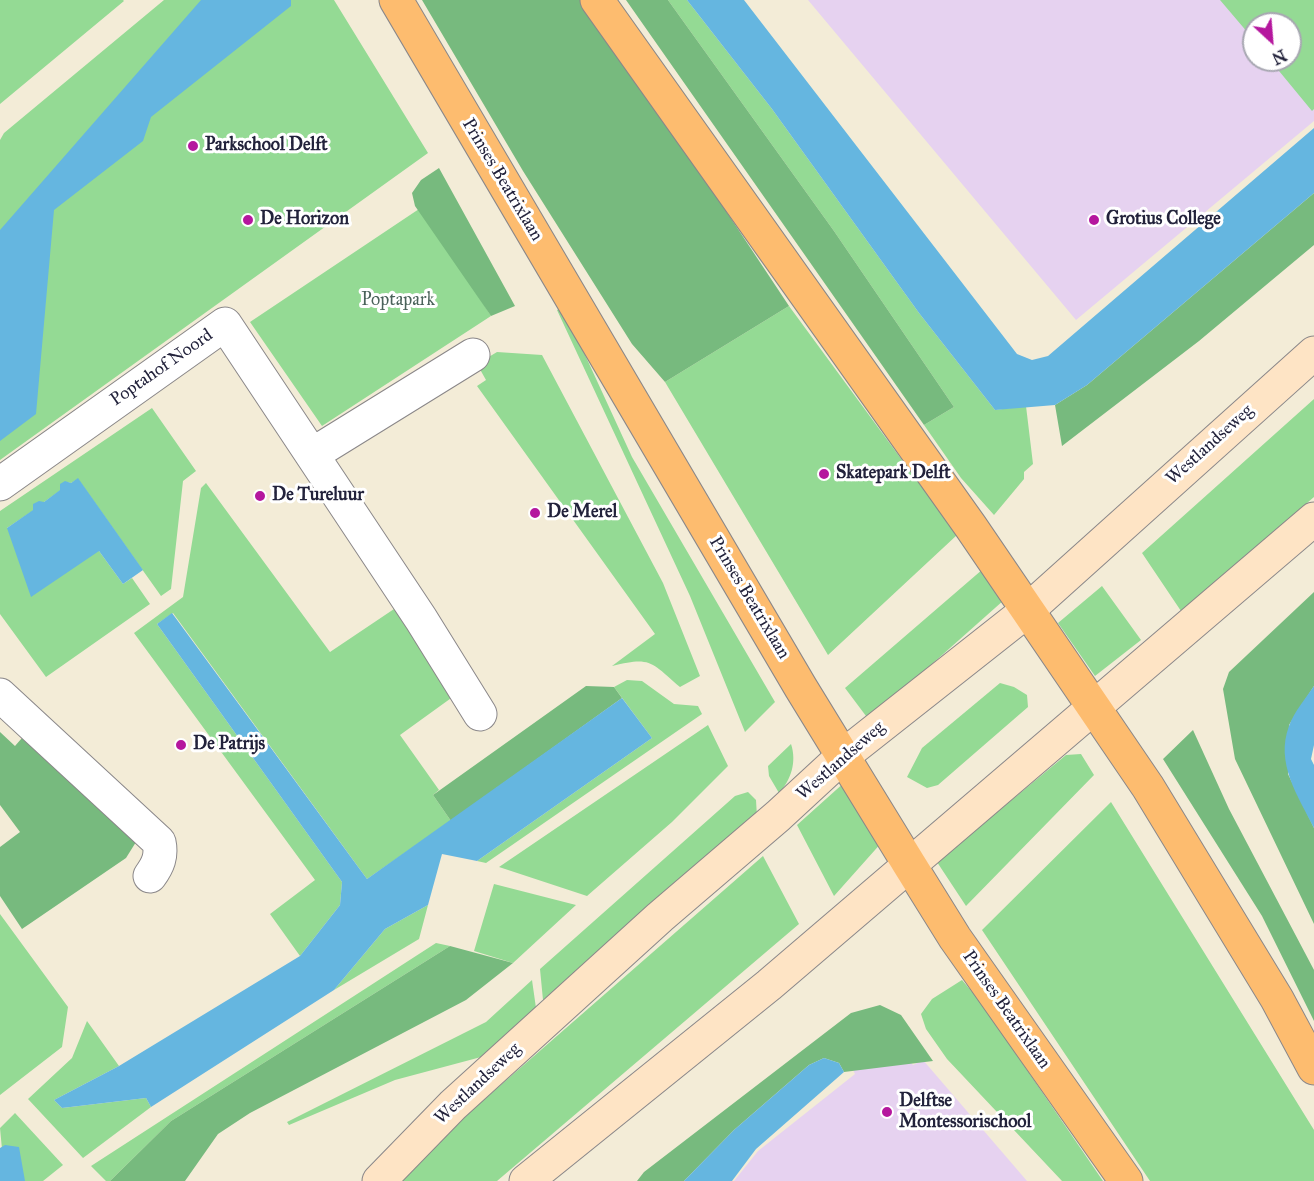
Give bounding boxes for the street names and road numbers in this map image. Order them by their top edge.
street label: Prinses Beatrixlaan [457,115,547,245]
street label: Poptahof Noord [107,325,217,411]
street label: Westlandseweg [1162,400,1258,490]
street label: Prinses Beatrixlaan [704,533,794,663]
street label: Westlandseweg [793,717,889,805]
street label: Prinses Beatrixlaan [957,947,1055,1073]
street label: Westlandseweg [431,1039,525,1129]

